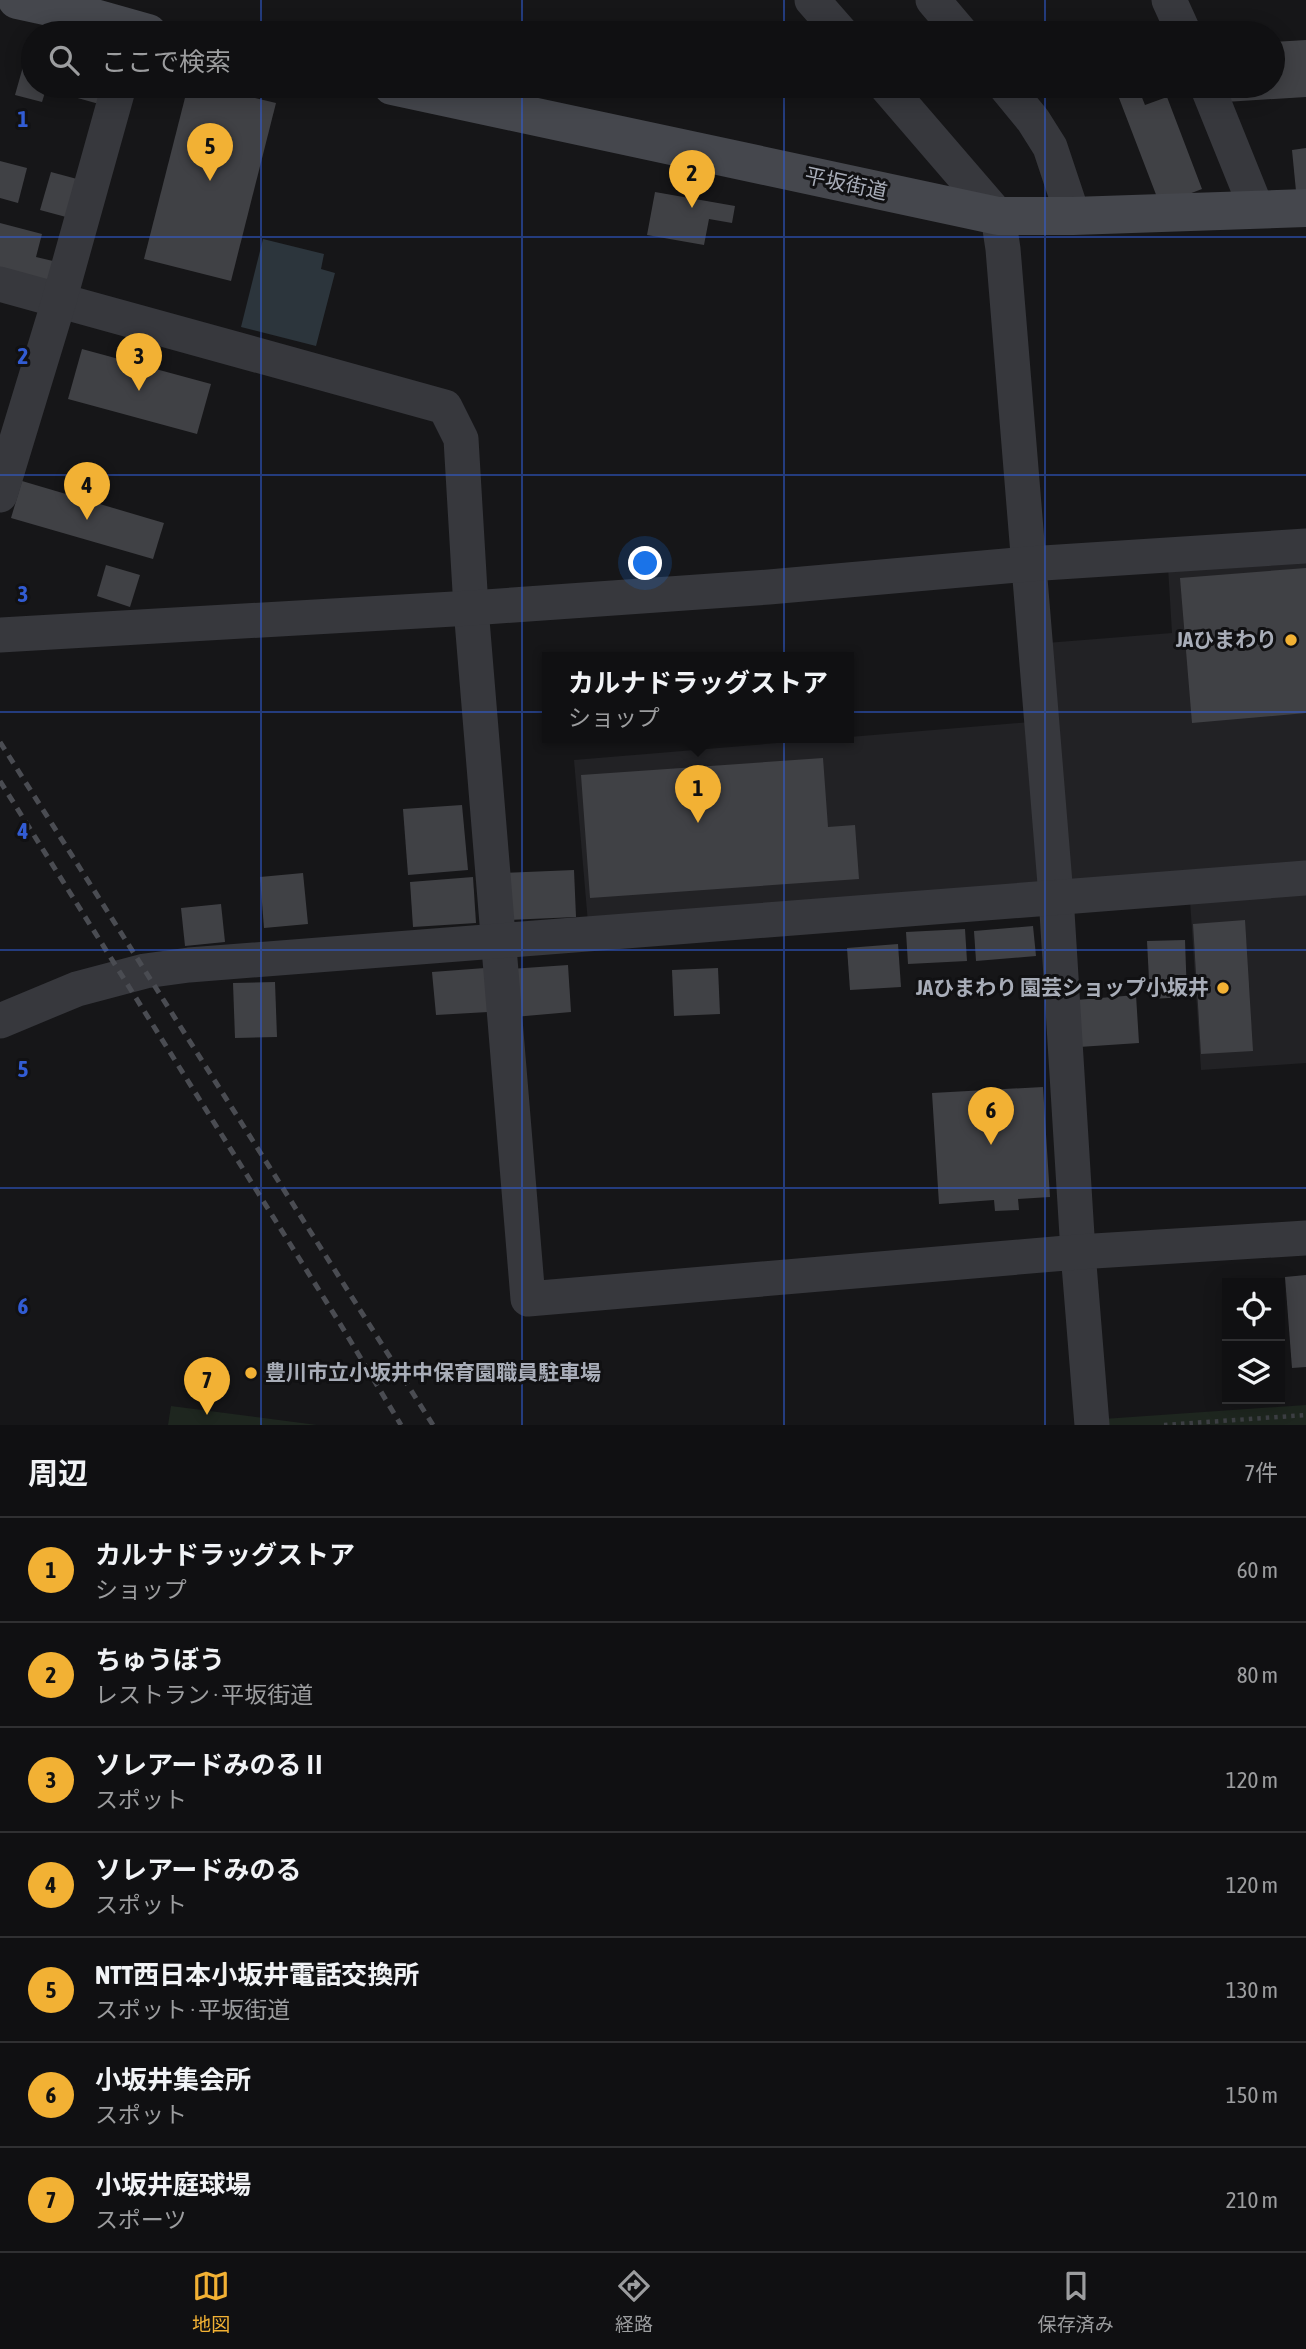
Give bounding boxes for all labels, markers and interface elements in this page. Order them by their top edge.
search box [21,21,1285,98]
icon: search [45,41,83,79]
text: ここで検索 [101,47,231,77]
text: 1 [18,106,29,132]
pin: 5 [187,123,233,181]
pin: 2 [669,150,715,208]
street label: 平坂街道 [803,163,890,203]
pin: 3 [116,333,162,391]
text: 2 [18,343,28,369]
pin: 4 [64,462,110,520]
your location [628,546,662,580]
text: 3 [18,581,28,607]
place label: JAひまわり [1175,627,1277,651]
marker: JAひまわり [1283,632,1299,648]
popup [542,652,854,743]
text: カルナドラッグストア [568,668,828,698]
text: ショップ [568,705,660,731]
pin: 1 [675,765,721,823]
text: 4 [17,818,29,844]
place label: JAひまわり 園芸ショップ小坂井 [915,975,1209,999]
marker: JAひまわり 園芸ショップ小坂井 [1215,980,1231,996]
text: 5 [18,1056,29,1082]
pin: 6 [968,1087,1014,1145]
map controls [1222,1278,1285,1404]
button: locate [1222,1278,1285,1341]
text: 6 [18,1293,29,1319]
button: layers [1222,1341,1285,1404]
pin: 7 [184,1357,230,1415]
place label: 豊川市立小坂井中保育園職員駐車場 [265,1360,601,1384]
marker: 豊川市立小坂井中保育園職員駐車場 [243,1365,259,1381]
text: 周辺 [28,1456,88,1490]
text: 7件 [1244,1460,1278,1486]
text: カルナドラッグストア [95,1540,355,1570]
text: 1 [46,1557,56,1583]
text: 60 m [1237,1557,1278,1583]
text: ショップ [95,1577,187,1603]
text: ちゅうぼう [95,1645,225,1675]
text: 2 [46,1662,56,1688]
text: 80 m [1237,1662,1278,1688]
text: レストラン · 平坂街道 [95,1682,313,1708]
text: ソレアードみのるⅡ [95,1750,327,1780]
text: 3 [46,1767,56,1793]
text: 120 m [1226,1767,1278,1793]
text: スポット [95,1787,187,1813]
text: ソレアードみのる [95,1855,301,1885]
text: 4 [46,1872,56,1898]
text: 120 m [1226,1872,1278,1898]
text: スポット [95,1892,187,1918]
text: NTT西日本小坂井電話交換所 [95,1960,419,1990]
text: 5 [46,1977,56,2003]
text: 130 m [1226,1977,1278,2003]
text: スポット · 平坂街道 [95,1997,290,2023]
text: 小坂井集会所 [95,2065,251,2095]
text: 6 [46,2082,56,2108]
text: 150 m [1226,2082,1278,2108]
text: スポット [95,2102,187,2128]
text: 小坂井庭球場 [95,2170,251,2200]
text: 7 [46,2187,56,2213]
text: 210 m [1226,2187,1278,2213]
text: スポーツ [95,2207,187,2233]
tab: 地図 [192,2267,230,2336]
tab: 経路 [615,2267,653,2336]
tab: 保存済み [1038,2267,1114,2336]

